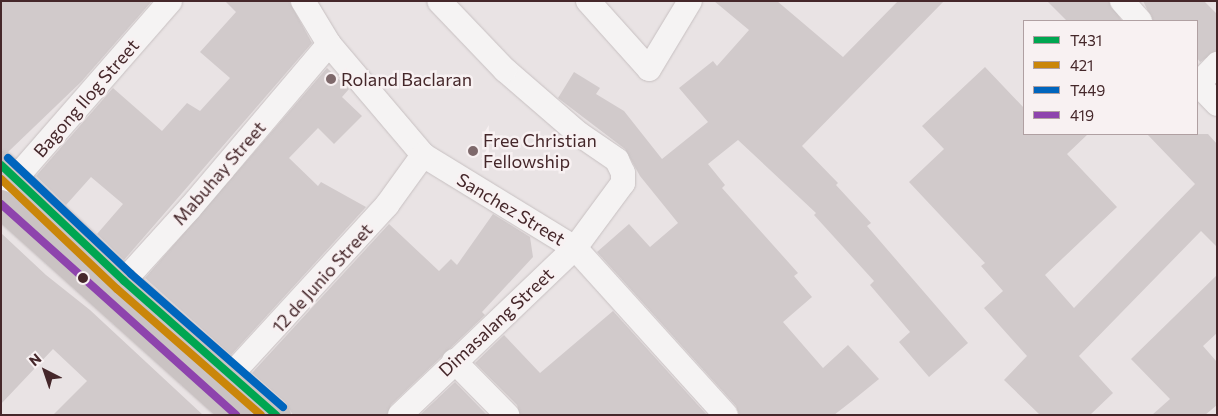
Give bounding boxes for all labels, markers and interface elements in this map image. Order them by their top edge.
legend [1023,20,1198,135]
text: T431 [1070,31,1102,49]
street label: Bagong Ilog Street [29,35,143,161]
text: 421 [1070,56,1094,74]
place label: Roland Baclaran [341,68,472,90]
marker: Roland Baclaran [325,73,337,85]
text: T449 [1070,81,1105,99]
text: 419 [1070,106,1094,124]
street label: Mabuhay Street [168,117,270,229]
place label: Free Christian Fellowship [483,130,597,172]
marker: Free Christian Fellowship [467,145,479,157]
street label: Sanchez Street [453,168,569,250]
street label: 12 de Junio Street [267,219,377,337]
street label: Dimasalang Street [434,263,558,381]
unlabelled marker [78,273,88,283]
north arrow [20,346,70,396]
text: N [25,349,44,369]

